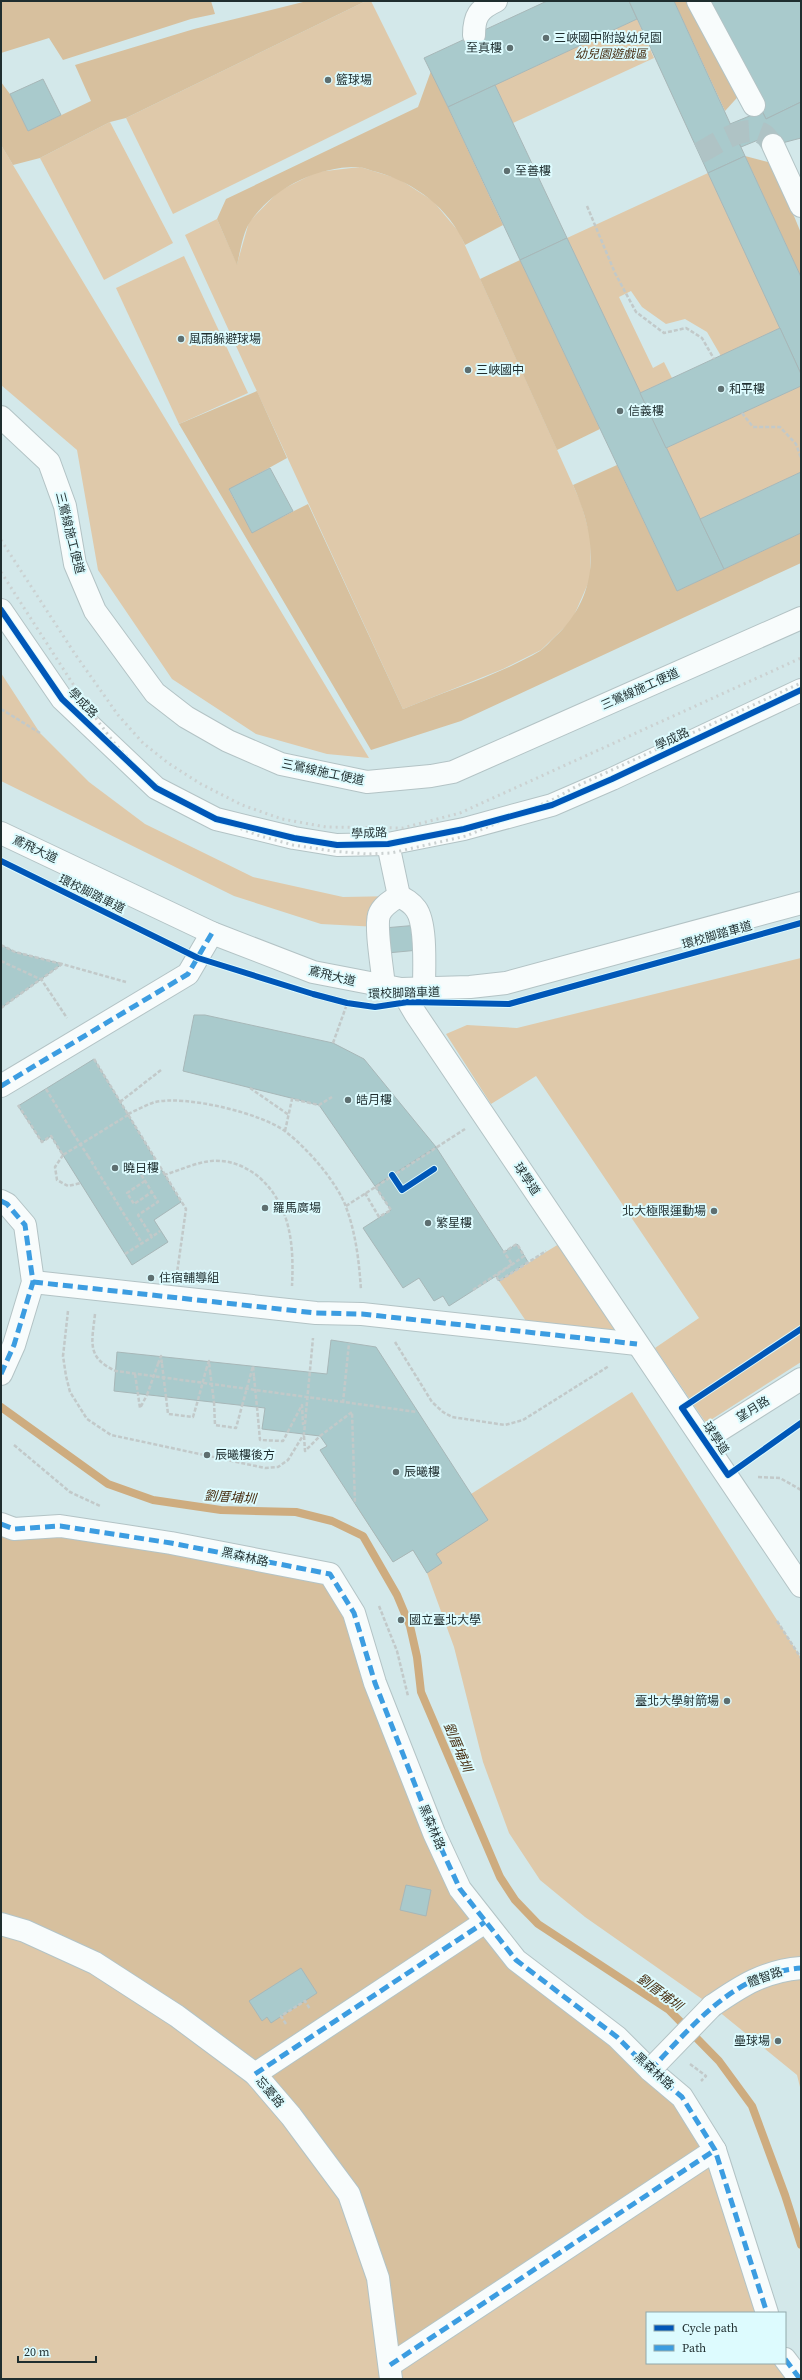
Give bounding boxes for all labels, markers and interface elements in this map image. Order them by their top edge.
place label: 三峽國中附設幼兒園 [554,30,662,46]
marker: 三峽國中附設幼兒園 [541,33,551,43]
place label: 至真樓 [466,40,502,56]
marker: 至真樓 [505,43,515,53]
park label: 幼兒園遊戲區 [575,46,649,62]
place label: 籃球場 [336,72,372,88]
marker: 籃球場 [323,75,333,85]
place label: 至善樓 [515,163,551,179]
marker: 至善樓 [502,166,512,176]
place label: 風雨躲避球場 [189,331,261,347]
marker: 風雨躲避球場 [176,334,186,344]
place label: 三峽國中 [476,362,524,378]
marker: 三峽國中 [463,365,473,375]
place label: 和平樓 [729,381,765,397]
marker: 和平樓 [716,384,726,394]
place label: 信義樓 [628,403,664,419]
marker: 信義樓 [615,406,625,416]
street label: 三鶯線施工便道 [52,490,88,576]
street label: 三鶯線施工便道 [598,665,682,713]
street label: 學成路 [65,684,101,722]
street label: 學成路 [652,724,692,754]
street label: 三鶯線施工便道 [280,755,366,789]
street label: 學成路 [351,824,387,842]
street label: 鳶飛大道 [10,832,60,866]
street label: 環校脚踏車道 [56,871,128,917]
street label: 環校脚踏車道 [680,917,754,953]
street label: 鳶飛大道 [307,962,357,990]
street label: 環校脚踏車道 [368,984,440,1002]
place label: 皓月樓 [356,1092,392,1108]
marker: 皓月樓 [343,1095,353,1105]
place label: 曉日樓 [123,1160,159,1176]
street label: 球學道 [510,1160,544,1198]
marker: 曉日樓 [110,1163,120,1173]
place label: 羅馬廣場 [273,1200,321,1216]
marker: 羅馬廣場 [260,1203,270,1213]
place label: 北大極限運動場 [622,1203,706,1219]
marker: 北大極限運動場 [709,1206,719,1216]
place label: 繁星樓 [436,1215,472,1231]
marker: 繁星樓 [423,1218,433,1228]
place label: 住宿輔導組 [159,1270,219,1286]
marker: 住宿輔導組 [146,1273,156,1283]
street label: 望月路 [733,1393,773,1425]
street label: 球學道 [699,1419,733,1457]
place label: 辰曦樓後方 [215,1447,275,1463]
marker: 辰曦樓後方 [202,1450,212,1460]
place label: 辰曦樓 [404,1464,440,1480]
marker: 辰曦樓 [391,1467,401,1477]
water label: 劉厝埔圳 [203,1487,259,1507]
street label: 黑森林路 [220,1544,270,1570]
place label: 國立臺北大學 [409,1612,481,1628]
marker: 國立臺北大學 [396,1615,406,1625]
place label: 臺北大學射箭場 [635,1693,719,1709]
marker: 臺北大學射箭場 [722,1696,732,1706]
water label: 劉厝埔圳 [440,1720,477,1776]
street label: 黑森林路 [415,1802,449,1852]
street label: 體智路 [745,1964,785,1990]
water label: 劉厝埔圳 [634,1970,688,2015]
place label: 壘球場 [734,2033,770,2049]
marker: 壘球場 [773,2036,783,2046]
street label: 黑森林路 [631,2049,677,2093]
street label: 忘憂路 [252,2073,288,2111]
legend [646,2312,786,2364]
text: Cycle path [682,2320,738,2336]
scale bar [18,2338,96,2364]
text: Path [682,2340,706,2356]
text: 20 m [24,2344,50,2360]

